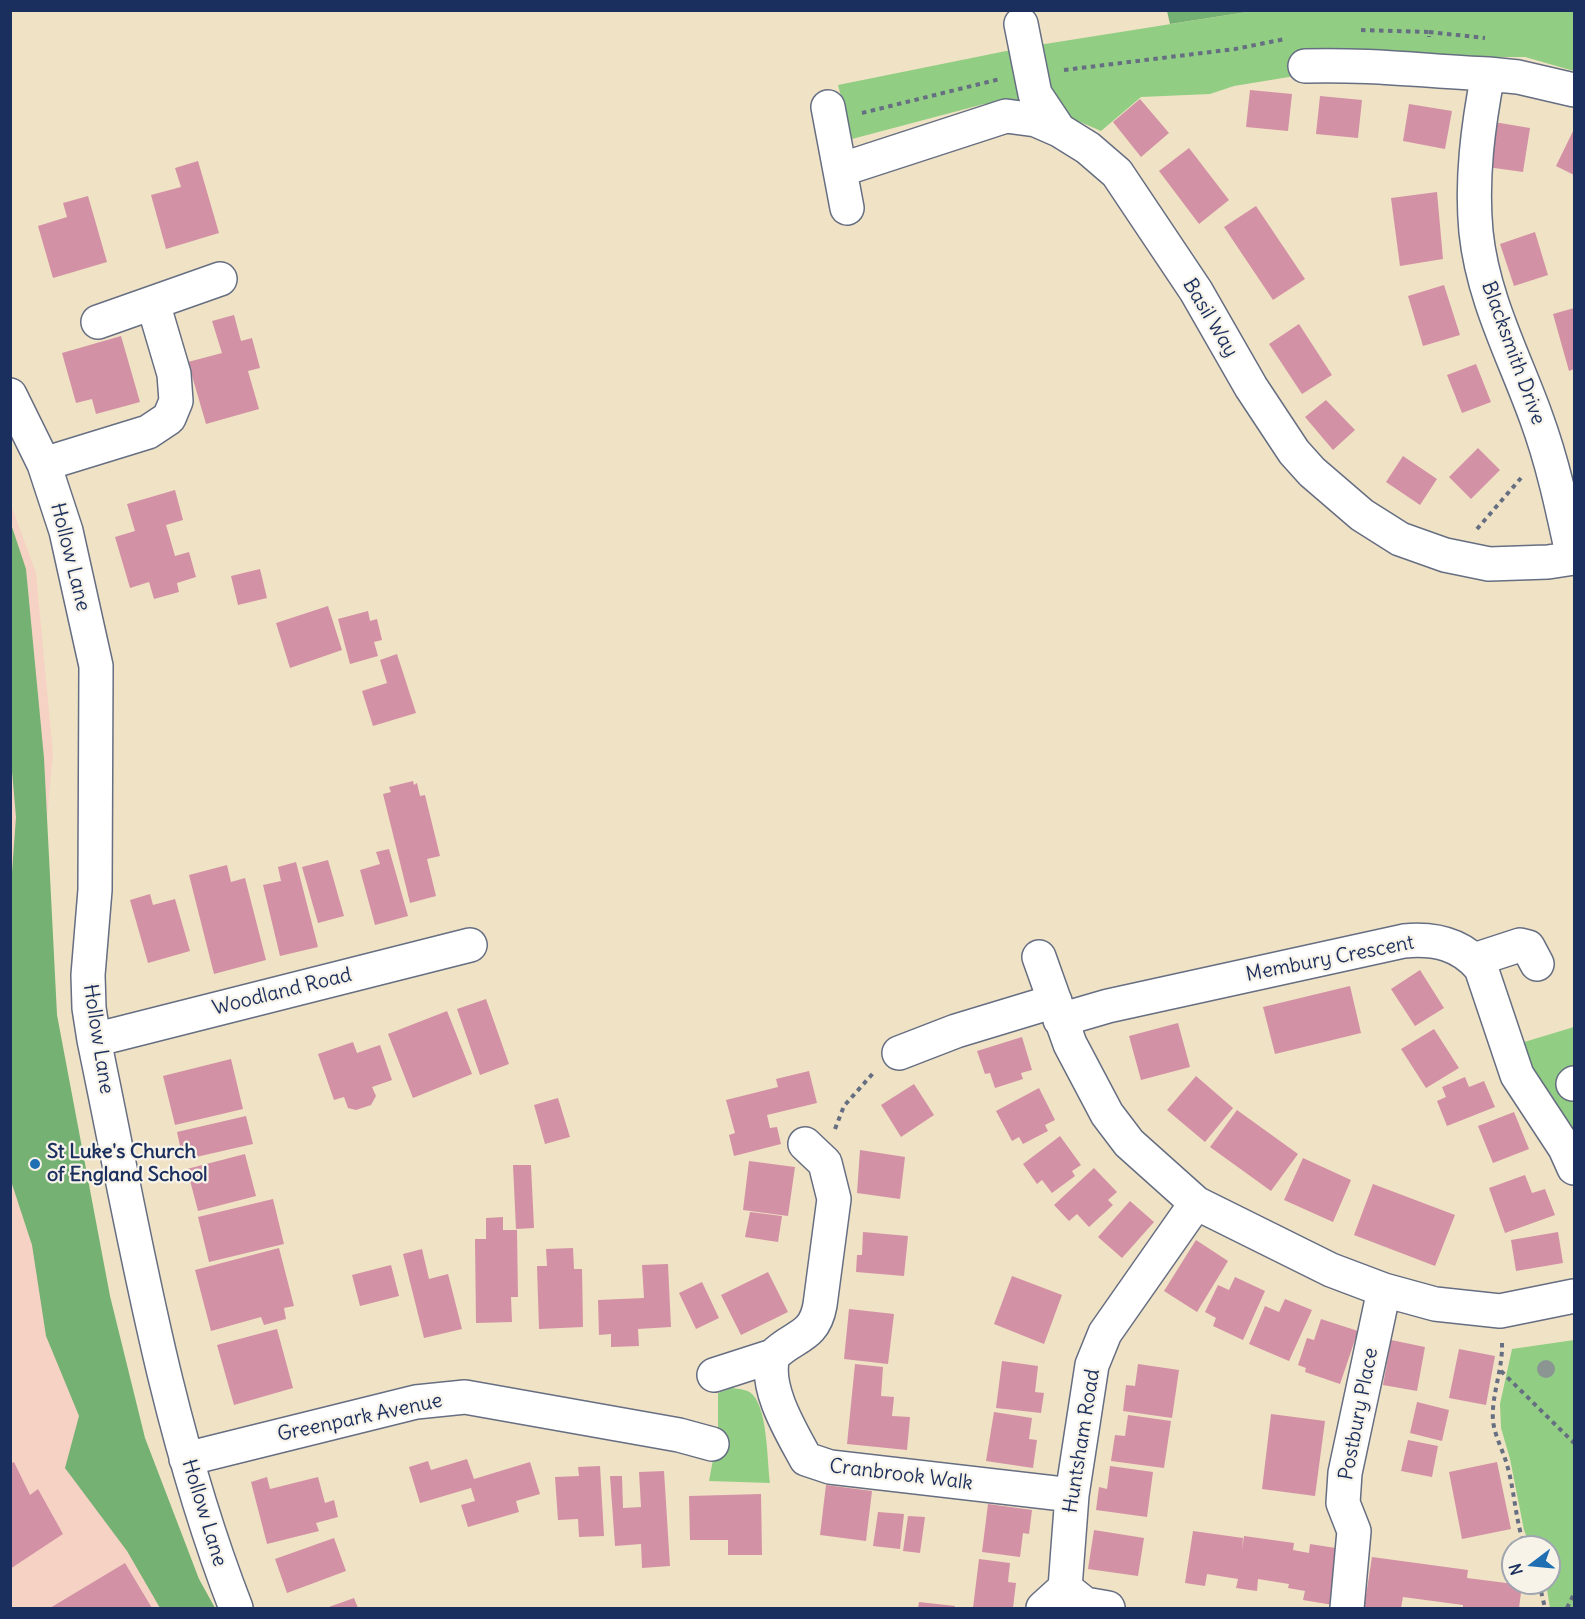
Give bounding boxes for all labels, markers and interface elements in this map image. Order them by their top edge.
street label: Basil Way [1177,274,1243,362]
street label: Blacksmith Drive [1476,278,1550,428]
street label: Hollow Lane [45,500,95,614]
street label: Membury Crescent [1244,931,1416,987]
street label: Woodland Road [210,963,354,1021]
street label: Hollow Lane [77,982,119,1096]
place label: St Luke's Church of England School [47,1140,208,1187]
marker: St Luke's Church of England School [28,1157,42,1171]
street label: Postbury Place [1334,1346,1384,1482]
street label: Huntsham Road [1059,1367,1105,1515]
street label: Greenpark Avenue [275,1389,445,1447]
street label: Cranbrook Walk [828,1454,974,1496]
street label: Hollow Lane [176,1457,232,1569]
north arrow [1501,1535,1561,1595]
text: N [1504,1561,1527,1577]

